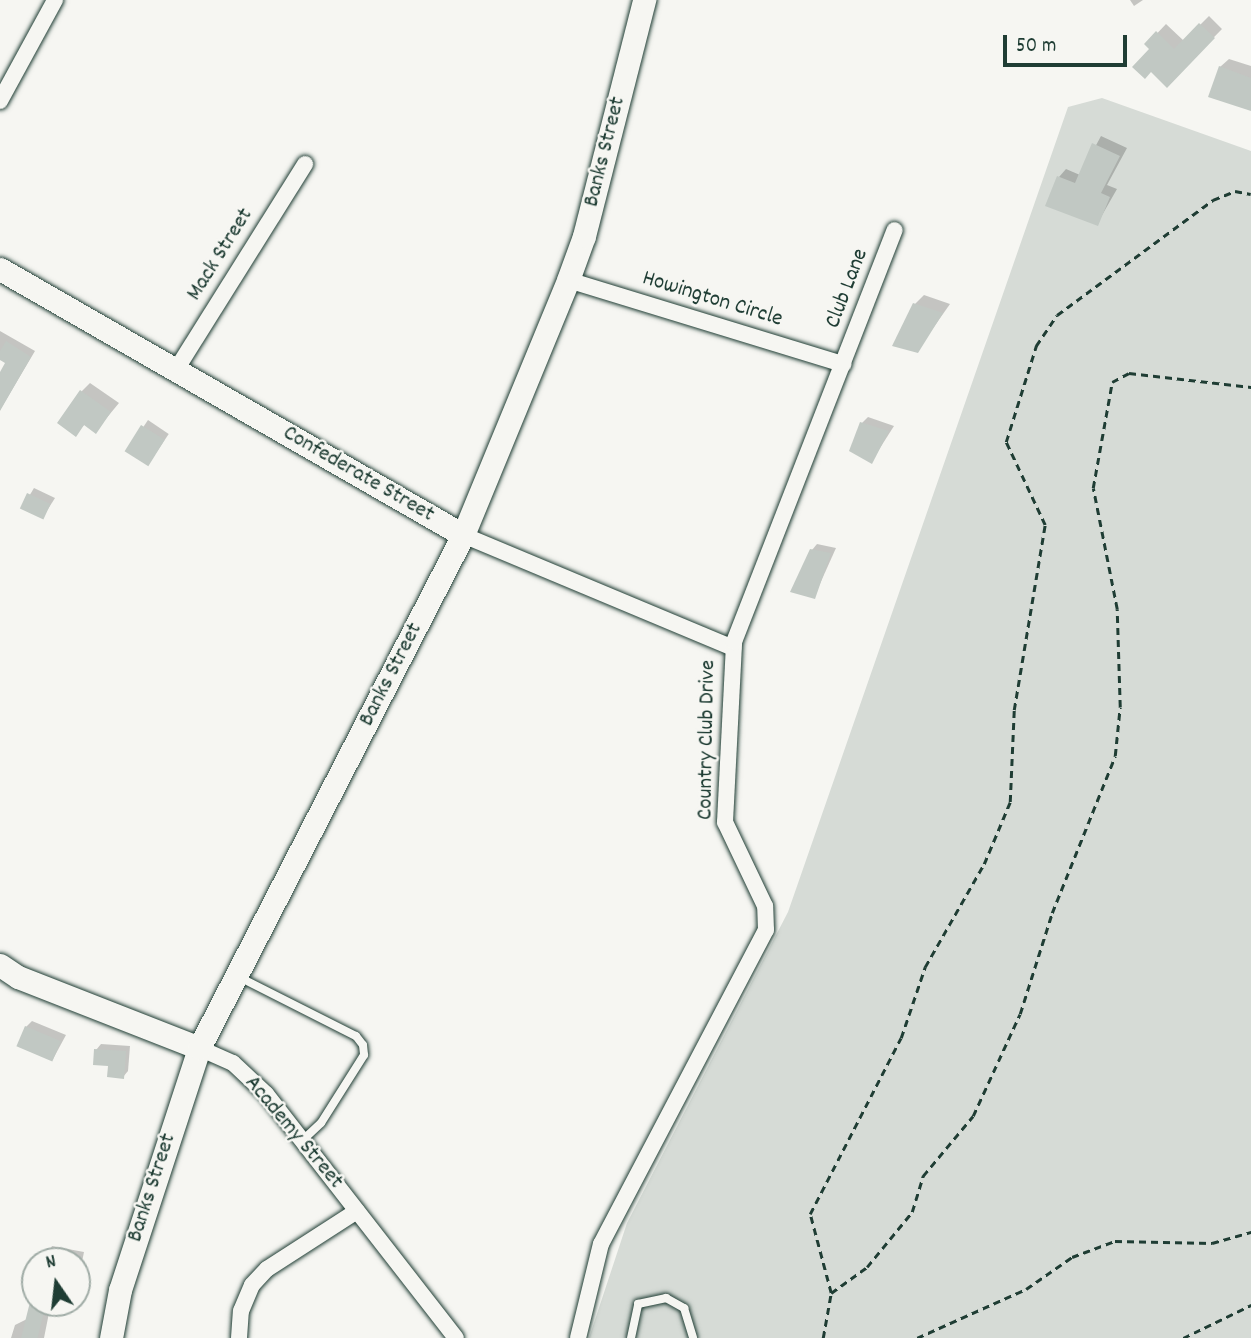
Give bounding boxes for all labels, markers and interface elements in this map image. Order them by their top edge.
scale bar [1006,21,1130,65]
text: 50 m [1016,32,1056,62]
street label: Banks Street [579,94,633,210]
street label: Mack Street [182,204,260,306]
street label: Club Lane [820,245,876,333]
street label: Howington Circle [638,266,786,334]
street label: Confederate Street [277,420,439,530]
street label: Banks Street [354,619,430,731]
street label: Country Club Drive [693,660,723,820]
street label: Academy Street [238,1071,348,1195]
street label: Banks Street [122,1130,184,1246]
north arrow [21,1247,91,1317]
text: N [43,1249,59,1277]

